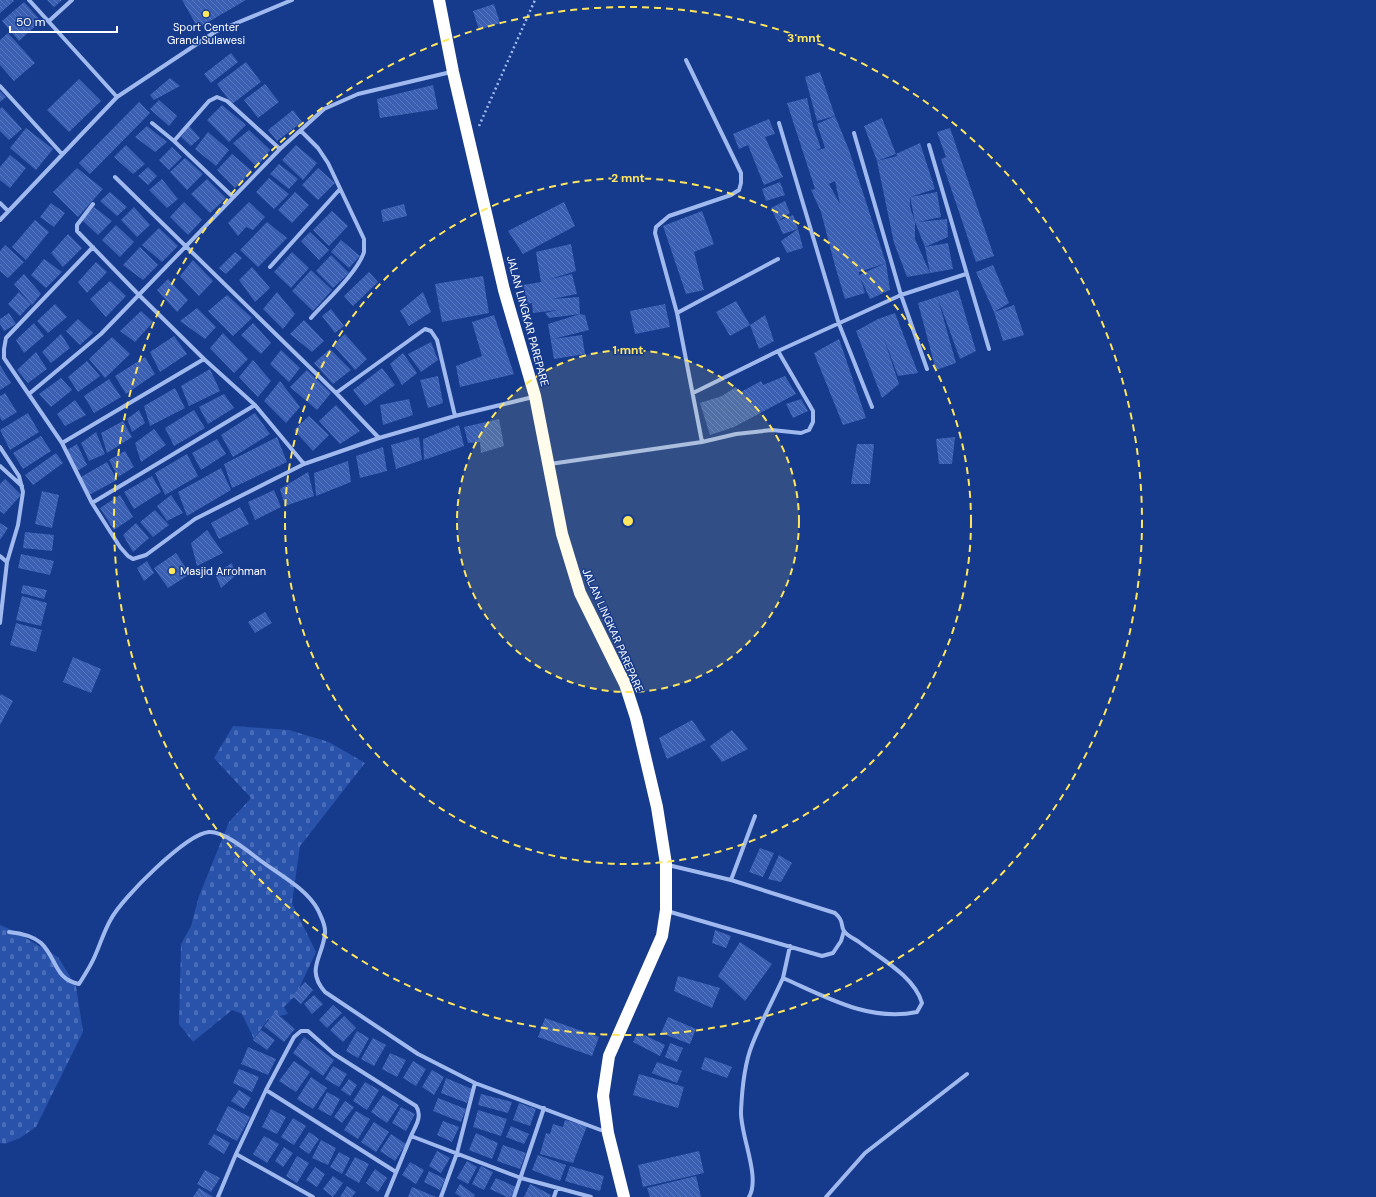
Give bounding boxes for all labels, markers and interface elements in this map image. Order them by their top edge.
scale bar [10,8,117,34]
marker: Sport Center Grand Sulawesi [201,9,211,19]
text: 50 m [16,14,45,30]
place label: Sport Center Grand Sulawesi [167,20,245,47]
text: 3 mnt [787,30,821,46]
text: 2 mnt [611,170,645,186]
street label: JALAN LINGKAR PAREPARE [504,254,552,388]
text: 1 mnt [612,342,644,358]
centre of rings [621,514,635,528]
place label: Masjid Arrohman [180,564,266,578]
marker: Masjid Arrohman [167,566,177,576]
street label: JALAN LINGKAR PAREPARE [579,566,647,694]

